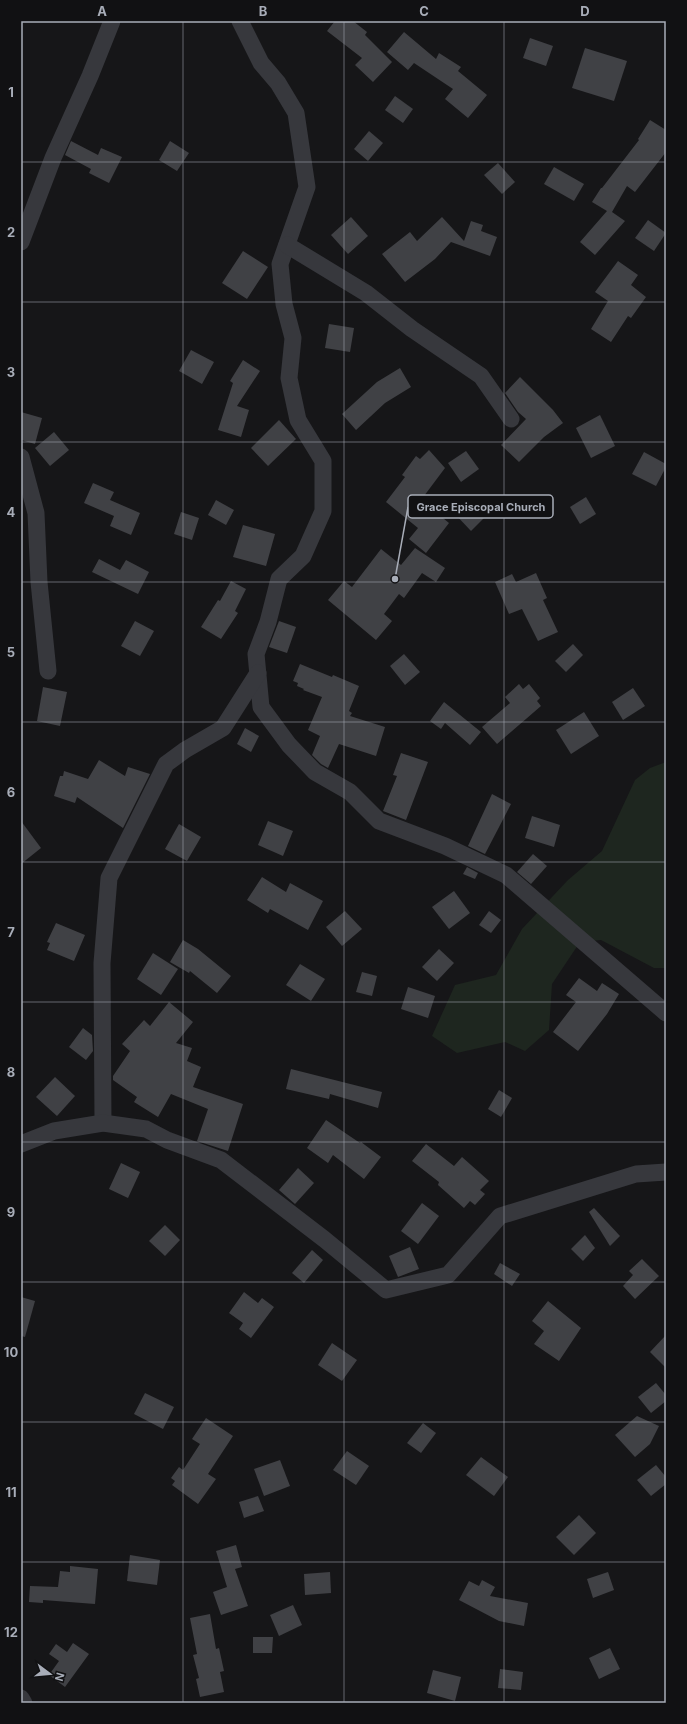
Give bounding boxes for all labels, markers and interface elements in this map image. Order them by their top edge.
text: A [97,3,107,19]
text: B [259,3,268,19]
text: C [419,3,429,19]
text: D [580,3,590,19]
text: 1 [8,84,14,100]
text: 2 [7,224,15,240]
text: 3 [7,364,15,380]
callout: Grace Episcopal Church [408,495,553,518]
text: Grace Episcopal Church [417,500,546,514]
text: 4 [7,504,16,520]
text: 5 [7,644,15,660]
text: 6 [7,784,15,800]
text: 7 [7,924,15,940]
text: 8 [7,1064,15,1080]
text: 9 [7,1204,15,1220]
text: 10 [4,1344,18,1360]
text: 11 [5,1484,17,1500]
text: 12 [4,1624,18,1640]
north arrow [30,1654,70,1694]
text: N [52,1671,67,1683]

